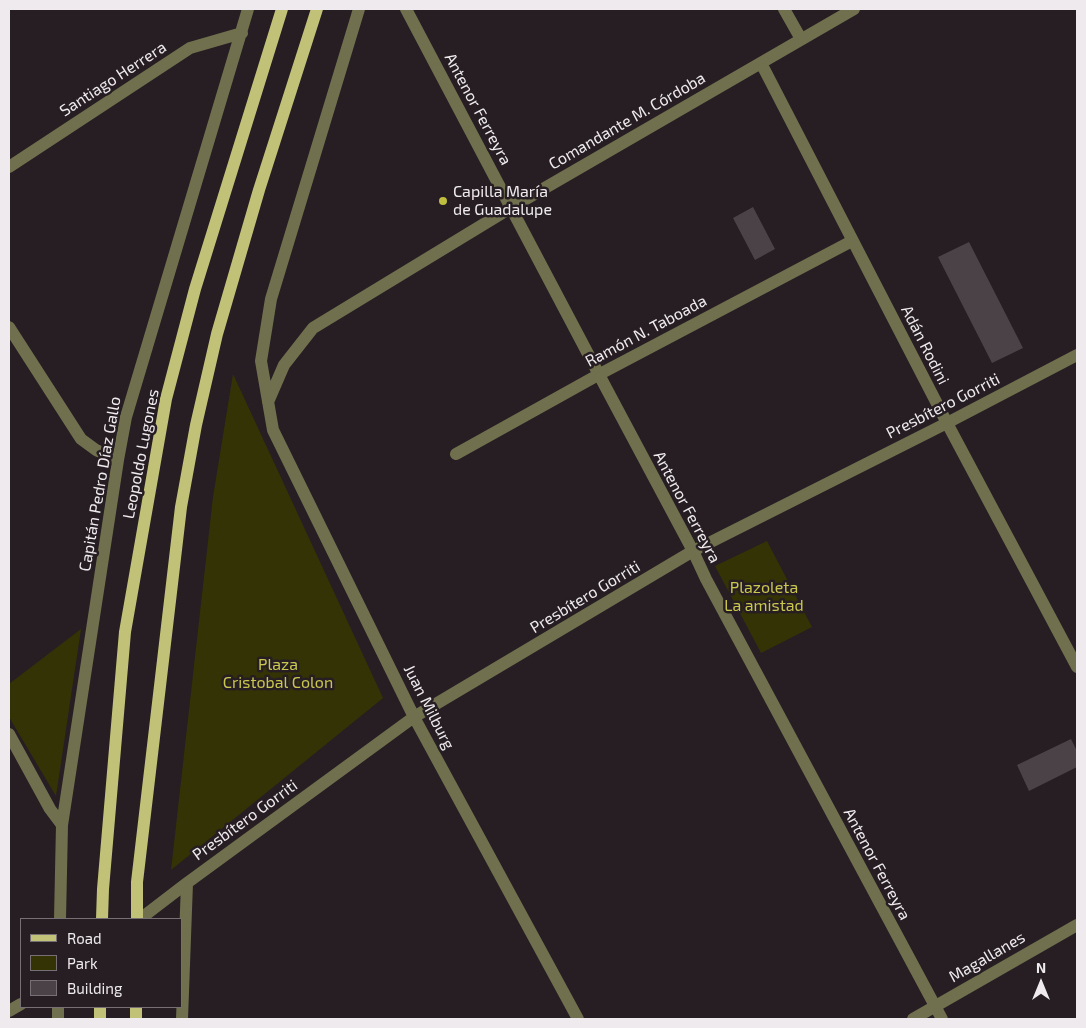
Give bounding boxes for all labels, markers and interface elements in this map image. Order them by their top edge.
street label: Santiago Herrera [56,37,170,121]
street label: Antenor Ferreyra [440,50,516,168]
street label: Comandante M. Córdoba [545,68,709,174]
place label: Capilla María de Guadalupe [453,182,552,220]
marker: Capilla María de Guadalupe [437,195,449,207]
street label: Ramón N. Taboada [582,291,710,371]
street label: Adán Rodini [897,302,953,388]
street label: Presbítero Gorriti [883,369,1003,443]
street label: Leopoldo Lugones [119,387,163,521]
street label: Capitán Pedro Díaz Gallo [75,395,125,573]
street label: Antenor Ferreyra [649,448,725,566]
street label: Presbítero Gorriti [526,557,644,637]
park label: Plazoleta La amistad [724,578,804,616]
park label: Plaza Cristobal Colon [223,655,333,693]
street label: Juan Milburg [399,661,459,753]
street label: Presbítero Gorriti [189,775,301,865]
street label: Antenor Ferreyra [839,805,915,923]
legend [20,918,182,1008]
street label: Magallanes [946,927,1028,987]
text: Road [67,929,102,947]
text: Park [67,954,98,972]
north arrow [1016,958,1066,1008]
text: N [1036,959,1046,976]
text: Building [67,979,122,997]

